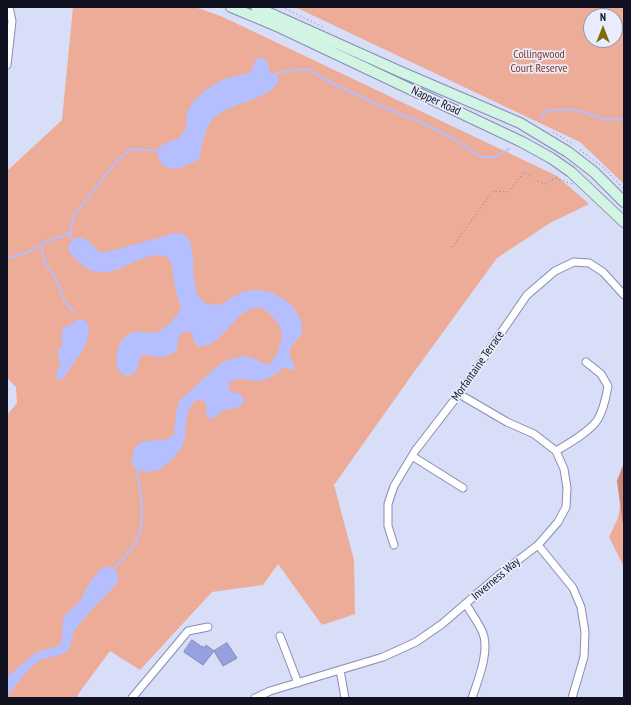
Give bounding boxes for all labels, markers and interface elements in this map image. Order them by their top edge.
north arrow [583,8,623,48]
text: N [600,10,606,24]
park label: Collingwood Court Reserve [510,48,568,76]
street label: Napper Road [409,83,463,119]
street label: Morfantaine Terrace [449,328,507,404]
street label: Inverness Way [469,555,523,603]

